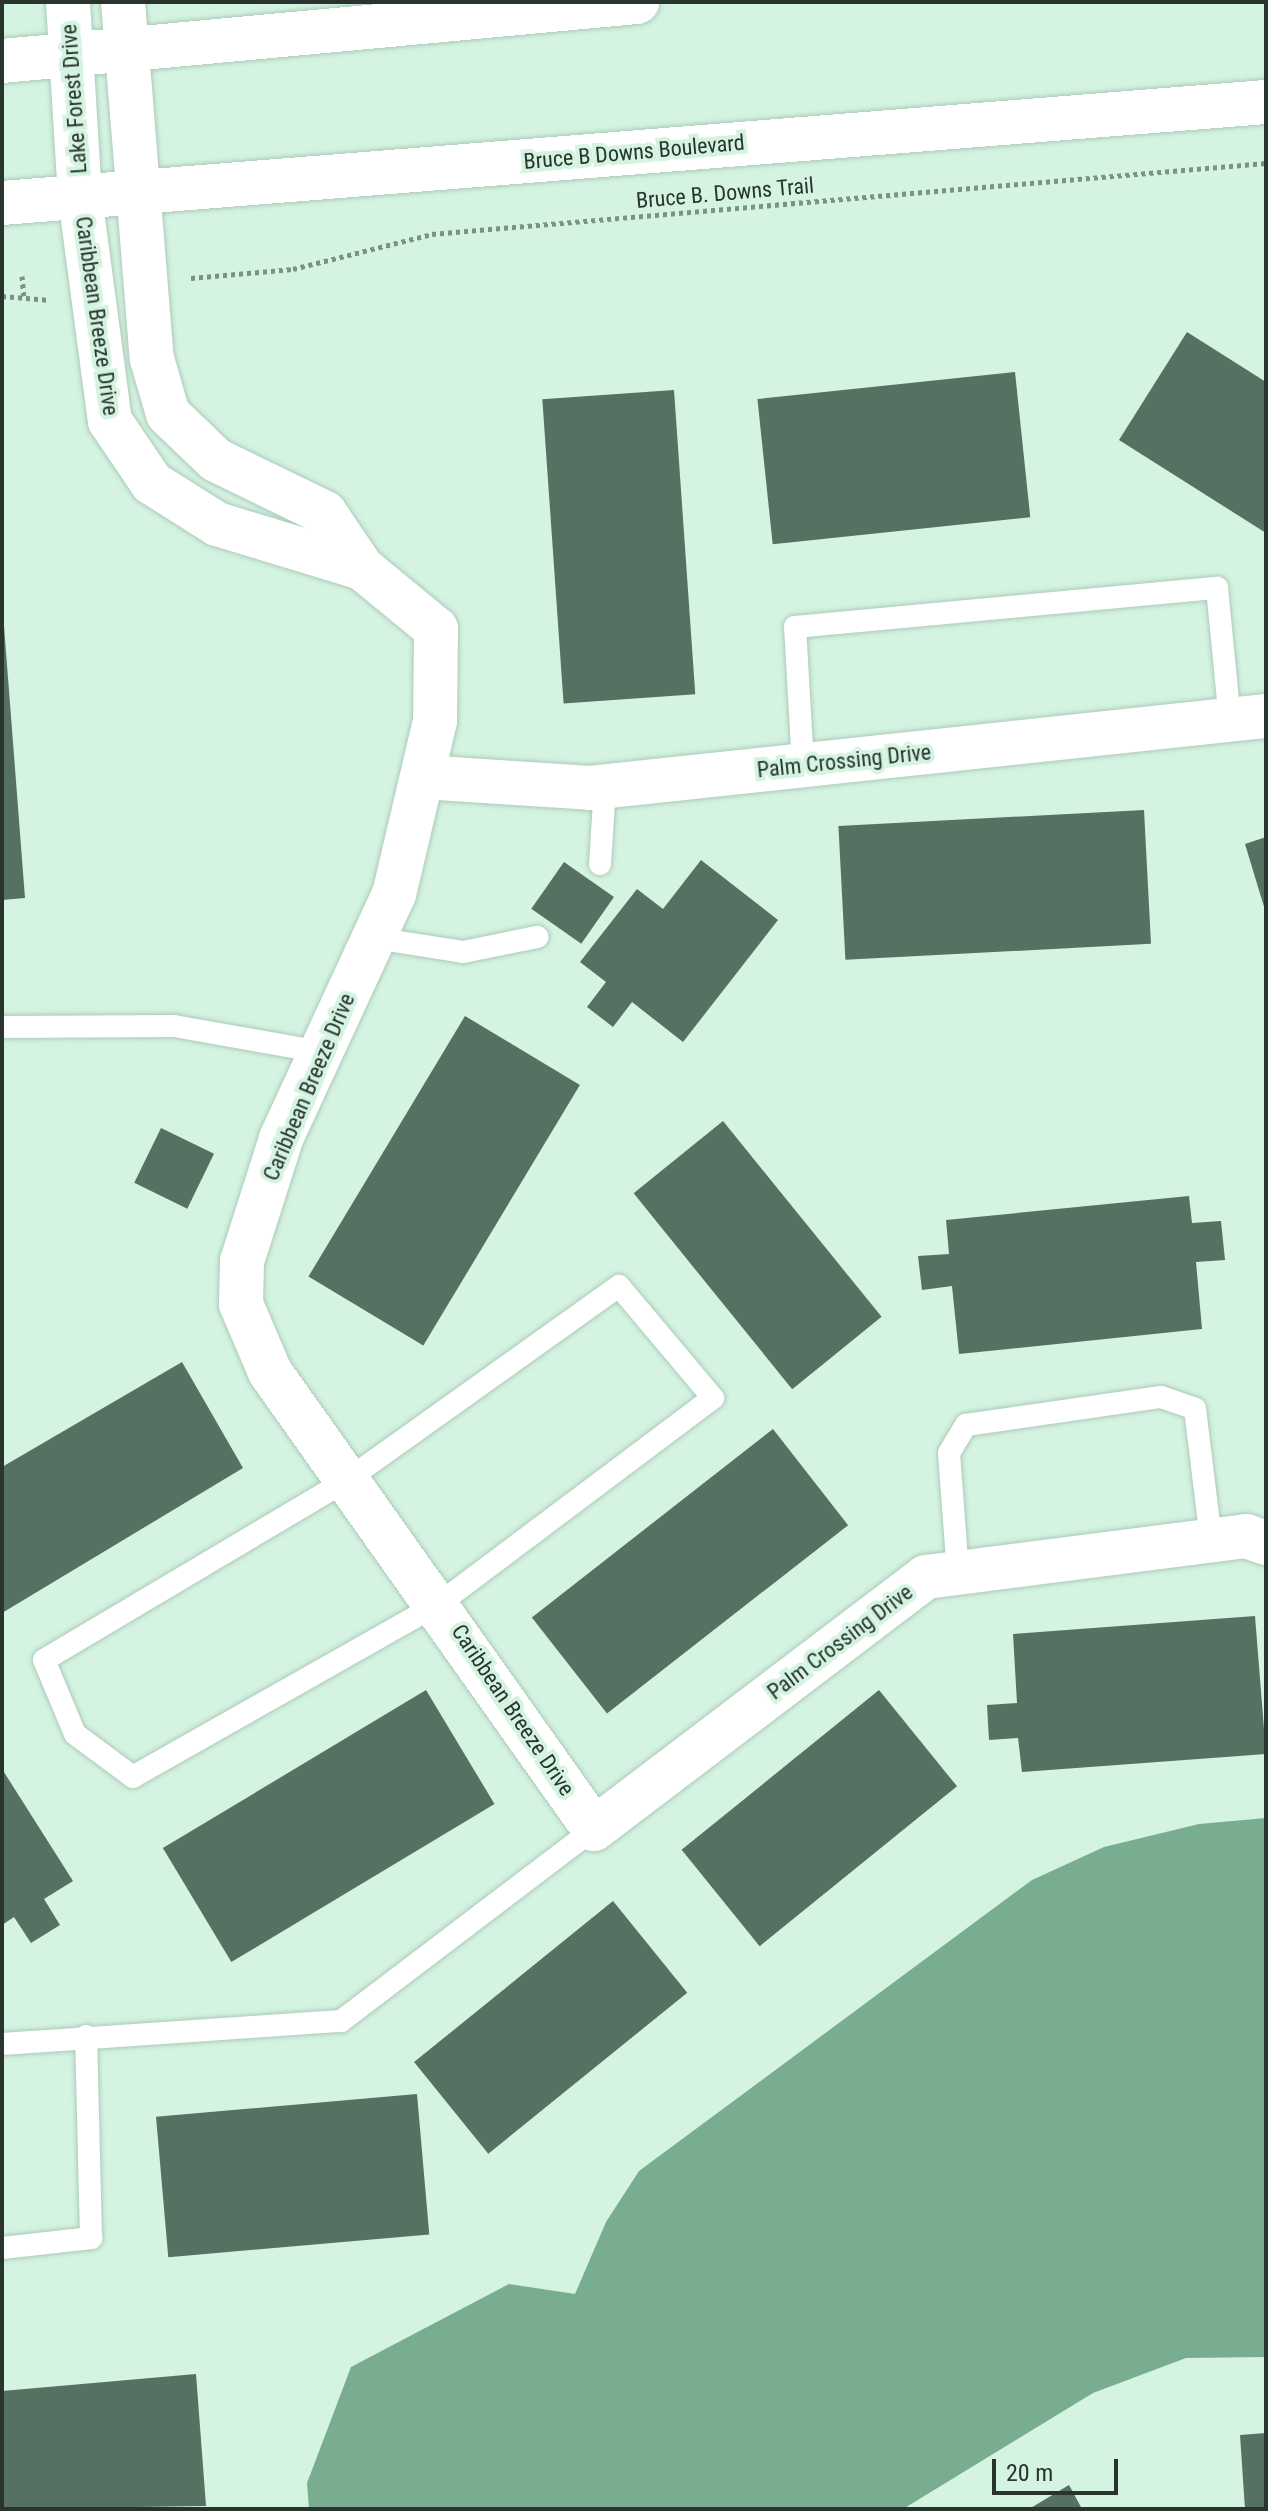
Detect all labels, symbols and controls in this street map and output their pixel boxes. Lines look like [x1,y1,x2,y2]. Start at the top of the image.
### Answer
street label: Lake Forest Drive [56,23,92,175]
street label: Bruce B Downs Boulevard [522,129,746,175]
street label: Bruce B. Downs Trail [635,172,815,214]
street label: Caribbean Breeze Drive [70,215,124,417]
street label: Palm Crossing Drive [756,739,932,783]
street label: Caribbean Breeze Drive [258,989,360,1185]
street label: Palm Crossing Drive [762,1579,918,1705]
street label: Caribbean Breeze Drive [446,1619,580,1801]
scale bar [996,2443,1122,2493]
text: 20 m [1006,2459,1053,2487]

